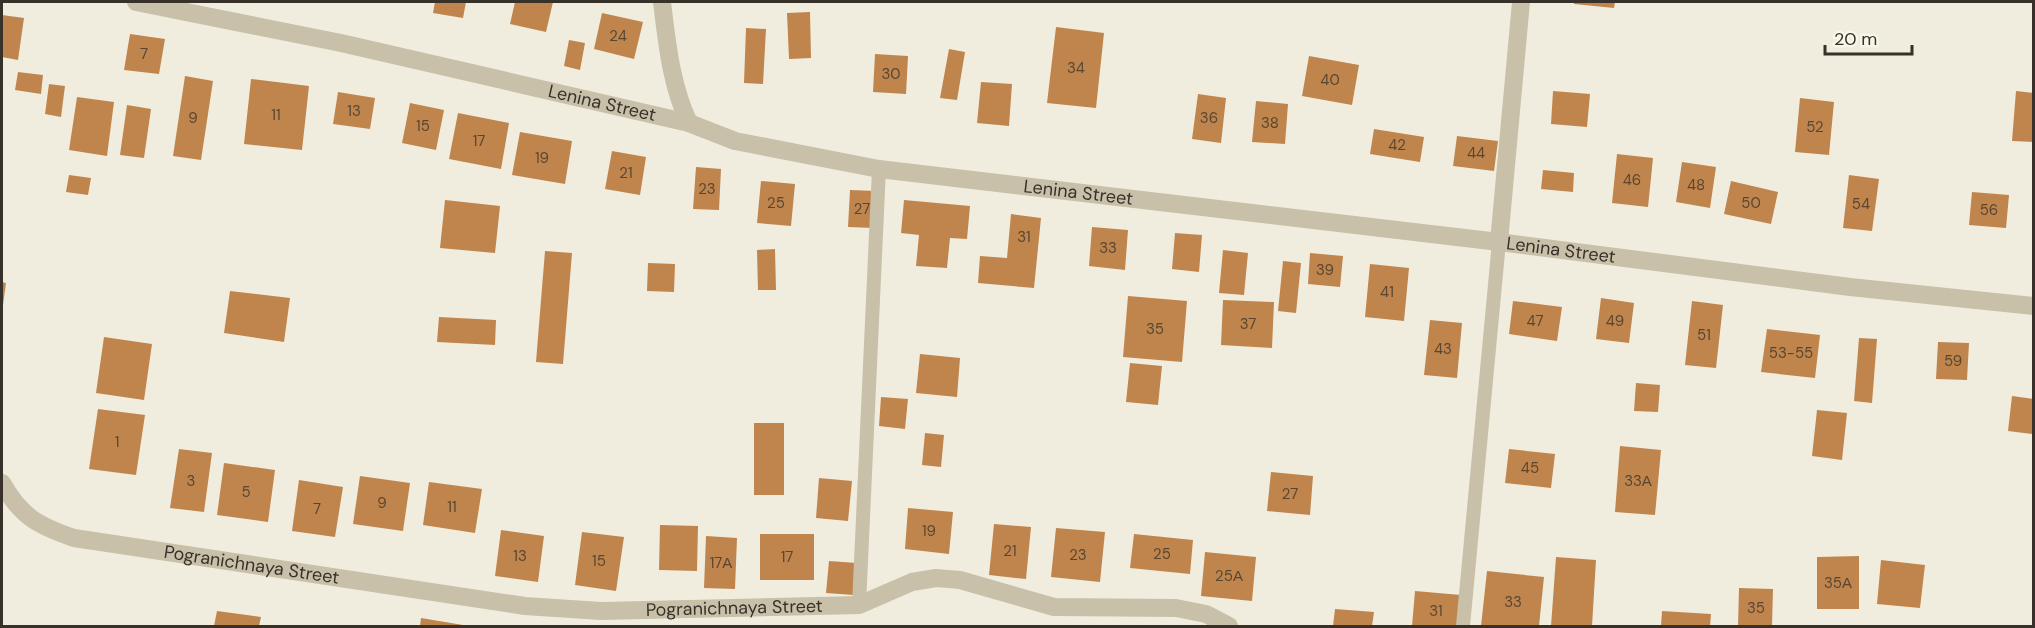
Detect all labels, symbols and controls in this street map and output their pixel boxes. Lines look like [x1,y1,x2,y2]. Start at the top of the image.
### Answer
scale bar [1825,18,1912,56]
house number: 24 [609,26,627,46]
text: 20 m [1834,27,1877,51]
house number: 7 [140,44,148,64]
house number: 34 [1067,58,1085,78]
house number: 30 [881,64,901,84]
house number: 40 [1320,70,1340,90]
street label: Lenina Street [546,79,658,127]
house number: 13 [347,101,361,121]
house number: 11 [271,105,281,125]
house number: 9 [188,108,198,128]
house number: 36 [1200,108,1218,128]
house number: 38 [1261,113,1279,133]
house number: 15 [416,116,430,136]
house number: 52 [1806,117,1824,137]
house number: 17 [473,131,485,151]
house number: 42 [1388,135,1406,155]
house number: 44 [1467,143,1485,163]
house number: 19 [535,148,549,168]
house number: 21 [619,163,633,183]
house number: 46 [1623,170,1641,190]
street label: Lenina Street [1022,174,1134,211]
house number: 48 [1687,175,1705,195]
house number: 23 [698,179,716,199]
house number: 25 [767,193,785,213]
house number: 50 [1741,193,1761,213]
house number: 54 [1852,194,1870,214]
house number: 27 [854,199,870,219]
house number: 56 [1980,200,1998,220]
house number: 31 [1017,227,1031,247]
street label: Lenina Street [1505,231,1617,269]
house number: 33 [1099,238,1117,258]
house number: 39 [1316,260,1334,280]
house number: 41 [1380,282,1394,302]
house number: 47 [1526,311,1544,331]
house number: 49 [1606,311,1624,331]
house number: 37 [1240,314,1256,334]
house number: 35 [1146,319,1164,339]
house number: 51 [1697,325,1711,345]
house number: 43 [1434,339,1452,359]
house number: 53-55 [1769,343,1813,363]
house number: 59 [1944,351,1962,371]
house number: 1 [115,432,119,452]
house number: 45 [1521,458,1539,478]
house number: 3 [187,471,195,491]
house number: 33А [1624,471,1652,491]
house number: 5 [241,482,251,502]
house number: 27 [1282,484,1298,504]
house number: 9 [377,493,387,513]
house number: 11 [447,497,457,517]
house number: 7 [313,499,321,519]
house number: 19 [922,521,936,541]
street label: Pogranichnaya Street [162,540,341,590]
house number: 21 [1003,541,1017,561]
house number: 25 [1153,544,1171,564]
house number: 23 [1069,545,1087,565]
house number: 13 [513,546,527,566]
house number: 17 [781,547,793,567]
house number: 15 [592,551,606,571]
house number: 17А [710,553,732,573]
house number: 25А [1215,566,1243,586]
house number: 35А [1824,573,1852,593]
house number: 33 [1504,592,1522,612]
street label: Pogranichnaya Street [646,594,823,622]
house number: 35 [1747,598,1765,618]
house number: 31 [1429,601,1443,621]

